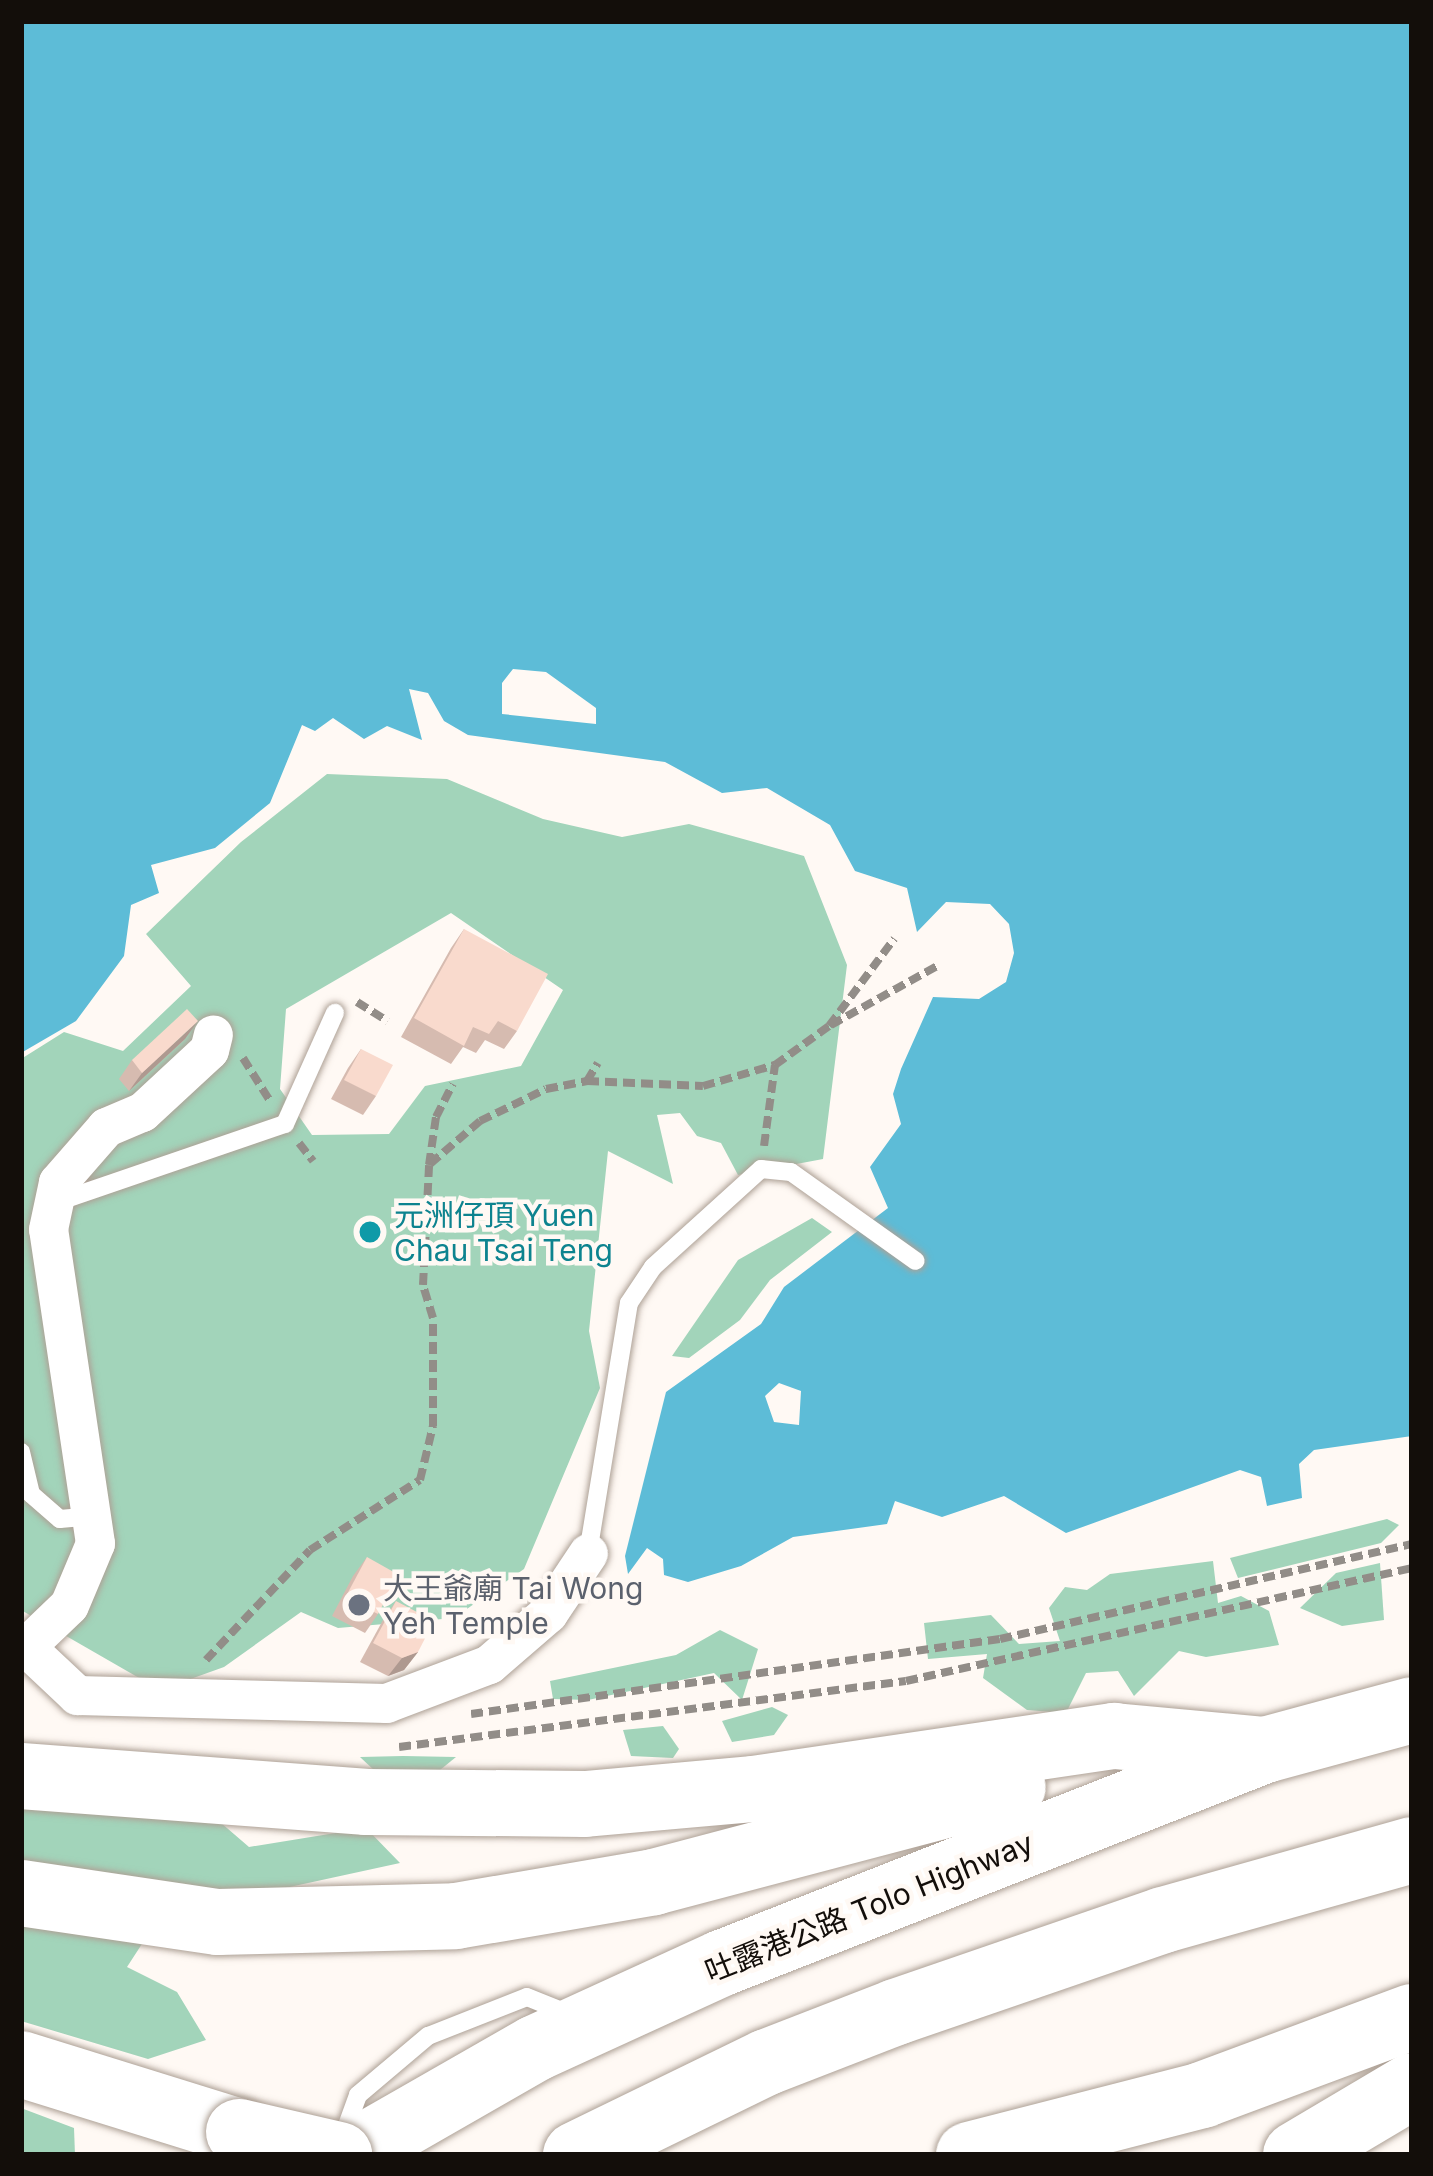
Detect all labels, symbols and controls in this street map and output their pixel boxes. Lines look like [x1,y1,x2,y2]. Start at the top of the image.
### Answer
place label: 元洲仔頂 Yuen Chau Tsai Teng [394,1197,613,1268]
marker: 元洲仔頂 Yuen Chau Tsai Teng [357,1219,383,1245]
place label: 大王爺廟 Tai Wong Yeh Temple [383,1570,643,1640]
marker: 大王爺廟 Tai Wong Yeh Temple [346,1592,372,1618]
street label: 吐露港公路 Tolo Highway [700,1825,1038,1989]

